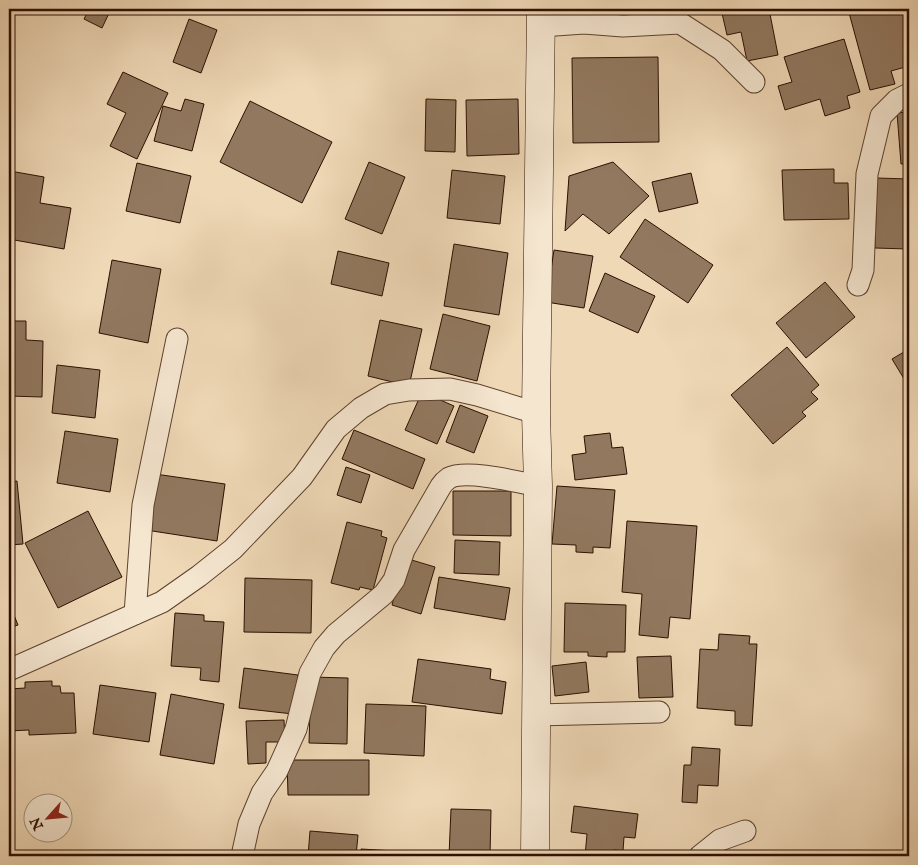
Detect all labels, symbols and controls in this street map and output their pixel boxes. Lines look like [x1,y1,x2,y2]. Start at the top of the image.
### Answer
north arrow [22,792,72,842]
text: N [27,814,49,834]

